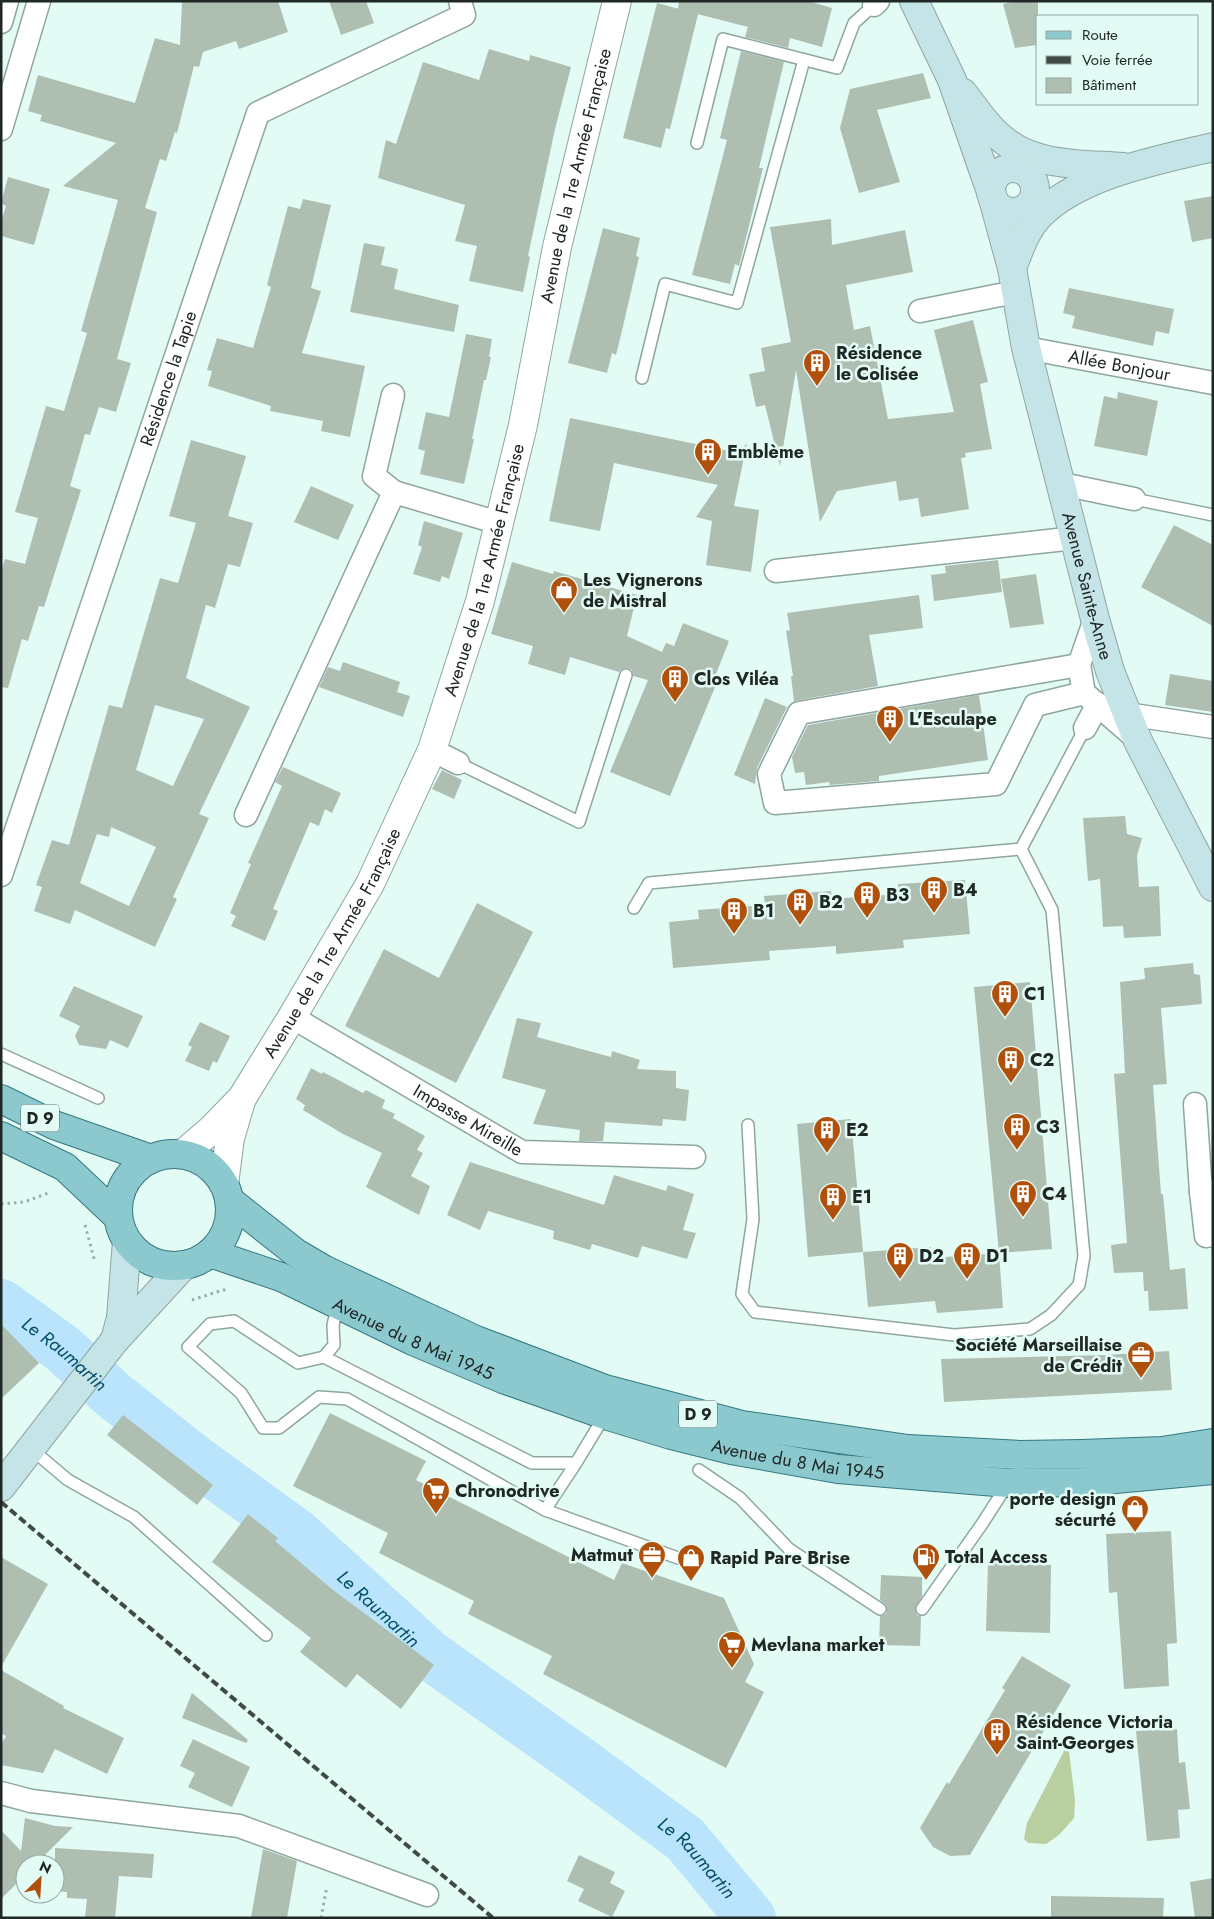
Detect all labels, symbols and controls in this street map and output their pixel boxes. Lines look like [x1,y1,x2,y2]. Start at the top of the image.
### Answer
legend [1036,15,1199,105]
text: Route [1082,24,1118,46]
street label: Avenue de la 1re Armée Française [534,46,618,305]
text: Voie ferrée [1082,49,1153,71]
text: Bâtiment [1082,74,1136,96]
street label: Résidence la Tapie [134,307,203,450]
place label: Résidence le Colisée [836,340,922,387]
street label: Allée Bonjour [1066,343,1173,388]
building icon: Résidence le Colisée [802,348,832,387]
building icon: Emblème [693,437,723,476]
place label: Emblème [727,439,804,465]
street label: Avenue de la 1re Armée Française [437,441,531,700]
street label: Avenue Sainte-Anne [1055,509,1119,663]
place label: Les Vignerons de Mistral [583,567,703,614]
shop icon: Les Vignerons de Mistral [549,575,579,614]
building icon: Clos Viléa [660,664,690,703]
place label: Clos Viléa [694,666,779,692]
building icon: L'Esculape [875,704,905,743]
place label: L'Esculape [909,706,997,732]
street label: Avenue de la 1re Armée Française [257,823,407,1063]
building icon: B4 [919,875,949,914]
place label: B4 [953,877,978,903]
building icon: B3 [852,880,882,919]
place label: B3 [886,882,909,908]
building icon: B2 [785,887,815,926]
place label: B2 [819,889,843,915]
building icon: B1 [719,896,749,935]
place label: B1 [753,898,774,924]
building icon: C1 [990,979,1020,1018]
place label: C1 [1024,981,1046,1007]
building icon: C2 [996,1045,1026,1084]
place label: C2 [1030,1047,1055,1073]
street label: Impasse Mireille [408,1078,528,1163]
road number: D 9 [21,1104,59,1132]
building icon: C3 [1002,1112,1032,1151]
place label: C3 [1036,1114,1060,1140]
building icon: E2 [812,1115,842,1154]
place label: E2 [846,1117,869,1143]
building icon: C4 [1008,1179,1038,1218]
place label: C4 [1042,1181,1067,1207]
building icon: E1 [818,1182,848,1221]
place label: E1 [852,1184,872,1210]
building icon: D2 [885,1241,915,1280]
building icon: D1 [952,1241,982,1280]
place label: D2 [919,1243,944,1269]
place label: D1 [986,1243,1008,1269]
street label: Avenue du 8 Mai 1945 [328,1291,498,1387]
water label: Le Raumartin [16,1310,113,1398]
place label: Société Marseillaise de Crédit [955,1332,1122,1379]
office icon: Société Marseillaise de Crédit [1126,1340,1156,1379]
road number: D 9 [679,1400,717,1428]
street label: Avenue du 8 Mai 1945 [709,1433,885,1486]
supermarket icon: Chronodrive [421,1476,451,1515]
place label: Chronodrive [455,1478,560,1504]
place label: porte design sécurté [1010,1486,1116,1533]
shop icon: porte design sécurté [1120,1494,1150,1533]
office icon: Matmut [637,1540,667,1579]
place label: Matmut [571,1542,633,1568]
fuel station icon: Total Access [911,1542,941,1581]
shop icon: Rapid Pare Brise [676,1543,706,1582]
place label: Total Access [945,1544,1047,1570]
place label: Rapid Pare Brise [710,1545,850,1571]
water label: Le Raumartin [331,1564,426,1654]
supermarket icon: Mevlana market [717,1630,747,1669]
place label: Mevlana market [751,1632,885,1658]
place label: Résidence Victoria Saint-Georges [1016,1709,1173,1756]
building icon: Résidence Victoria Saint-Georges [982,1717,1012,1756]
water label: Le Raumartin [652,1810,742,1904]
north arrow [15,1854,65,1904]
text: N [36,1856,55,1879]

